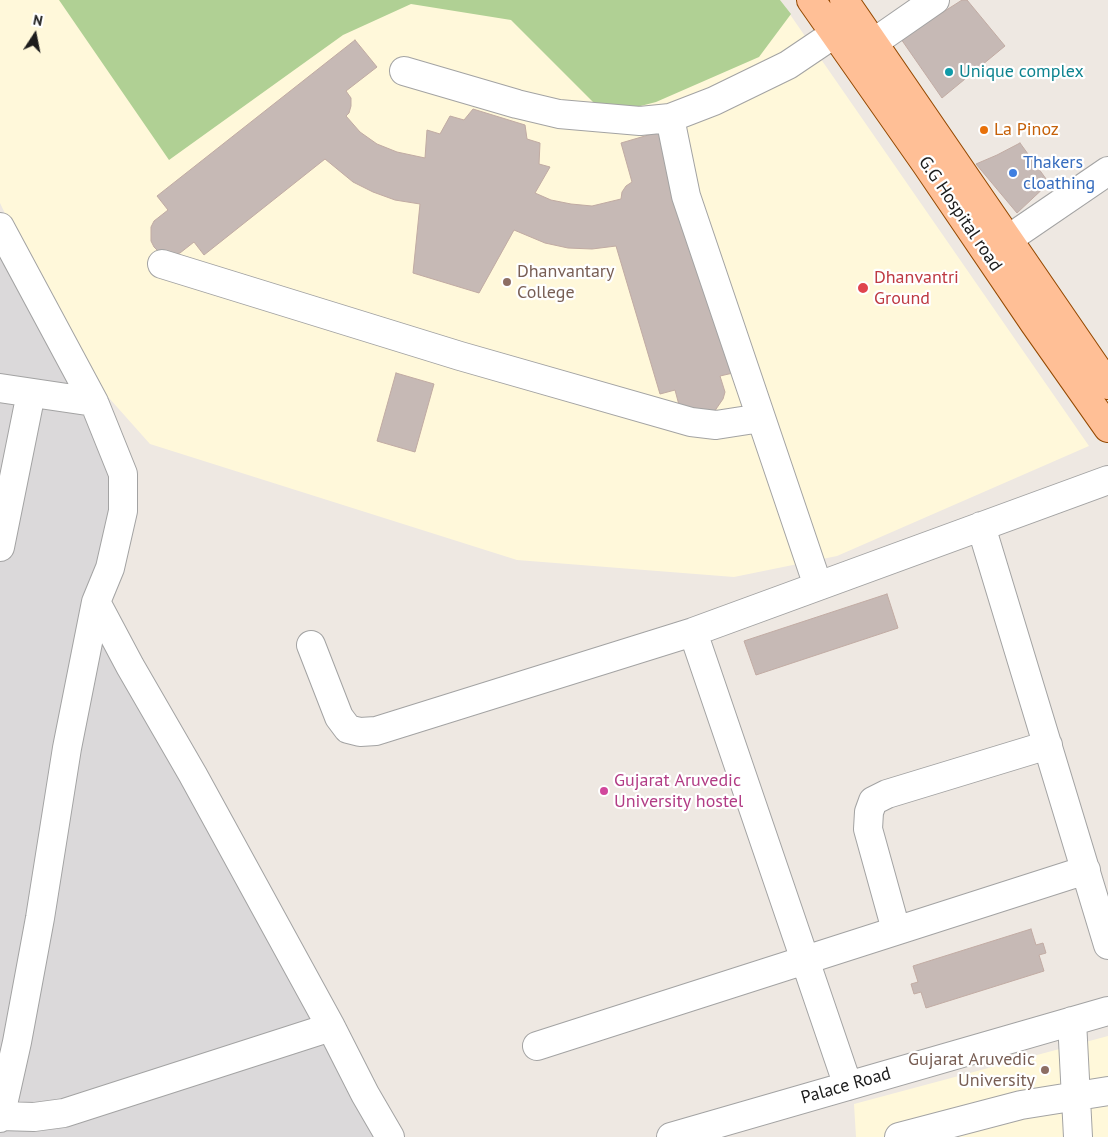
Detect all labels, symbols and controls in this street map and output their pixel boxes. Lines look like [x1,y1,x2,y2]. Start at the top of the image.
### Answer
north arrow [10,10,60,60]
text: N [32,11,44,30]
place label: Unique complex [959,61,1084,83]
marker: Unique complex [943,66,955,78]
place label: La Pinoz [994,119,1059,141]
marker: La Pinoz [978,124,990,136]
street label: G.G Hospital road [914,152,1006,276]
place label: Thakers cloathing [1023,152,1095,194]
marker: Thakers cloathing [1007,167,1019,179]
place label: Dhanvantary College [517,261,614,304]
place label: Dhanvantri Ground [874,267,959,310]
marker: Dhanvantary College [501,276,513,288]
marker: Dhanvantri Ground [856,281,870,295]
place label: Gujarat Aruvedic University hostel [614,770,743,812]
marker: Gujarat Aruvedic University hostel [598,785,610,797]
place label: Gujarat Aruvedic University [908,1049,1035,1092]
street label: Palace Road [799,1063,893,1109]
marker: Gujarat Aruvedic University [1039,1064,1051,1076]

